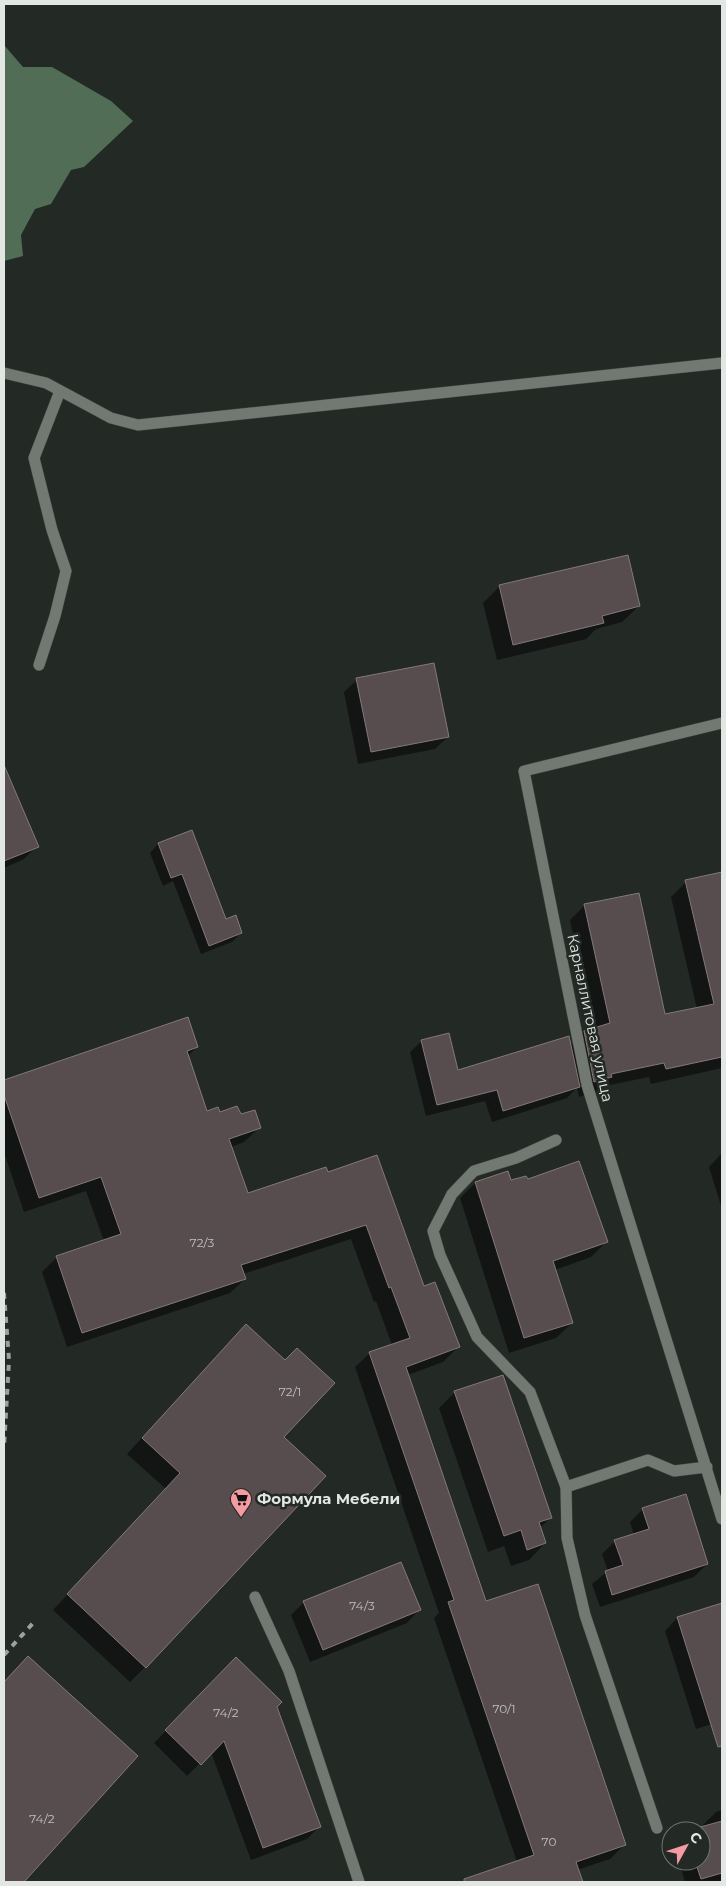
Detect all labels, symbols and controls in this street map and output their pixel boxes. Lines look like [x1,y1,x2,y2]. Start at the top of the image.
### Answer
street label: Карналлитовая улица [563,932,618,1104]
house number: 72/3 [190,1235,215,1250]
house number: 72/1 [279,1384,301,1399]
supermarket icon: Формула Мебели [229,1487,253,1518]
place label: Формула Мебели [257,1489,400,1508]
house number: 74/3 [349,1598,375,1613]
house number: 70/1 [492,1701,516,1716]
house number: 74/2 [213,1705,239,1720]
house number: 74/2 [29,1811,55,1826]
north arrow [661,1821,711,1871]
text: С [686,1828,706,1847]
house number: 70 [542,1834,556,1849]

